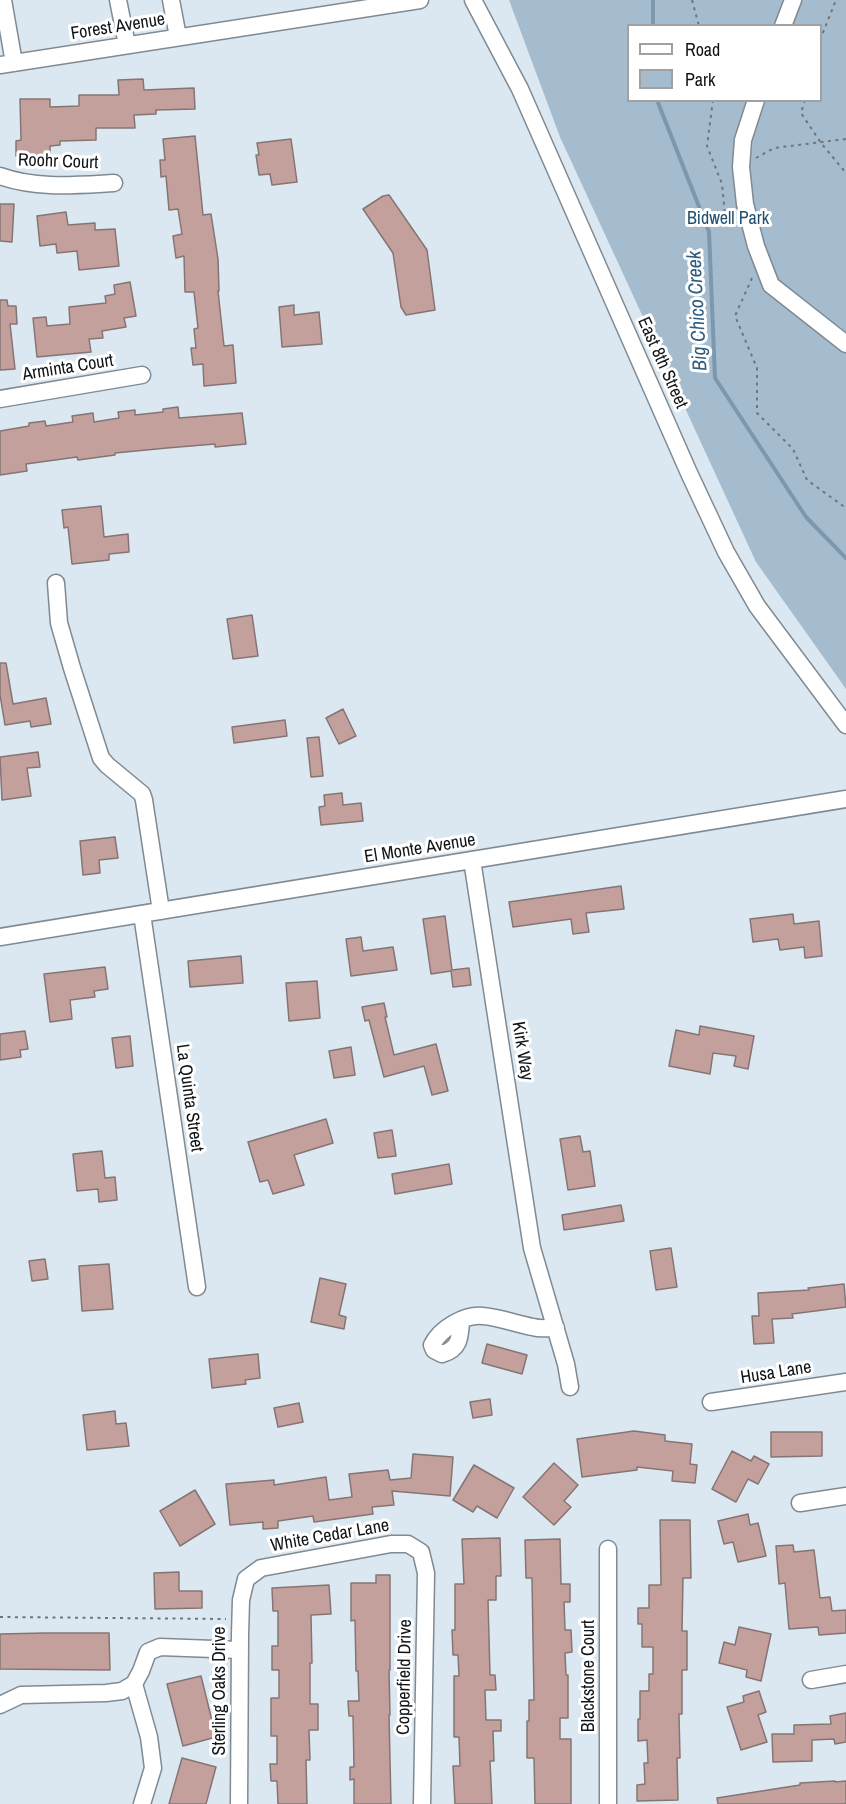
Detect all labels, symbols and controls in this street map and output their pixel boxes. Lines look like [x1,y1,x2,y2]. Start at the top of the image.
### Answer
street label: Forest Avenue [69,9,167,45]
legend [627,24,822,102]
text: Road [685,37,720,62]
text: Park [685,67,715,92]
street label: Roohr Court [17,150,99,174]
park label: Bidwell Park [687,208,769,230]
water label: Big Chico Creek [683,250,713,372]
street label: East 8th Street [632,314,692,412]
street label: Arminta Court [21,350,115,386]
street label: El Monte Avenue [363,830,477,868]
street label: Kirk Way [507,1020,537,1082]
street label: La Quinta Street [171,1043,207,1153]
street label: Husa Lane [739,1357,813,1389]
street label: White Cedar Lane [269,1515,391,1557]
street label: Copperfield Drive [393,1619,417,1735]
street label: Blackstone Court [578,1620,600,1732]
street label: Sterling Oaks Drive [209,1627,231,1755]

